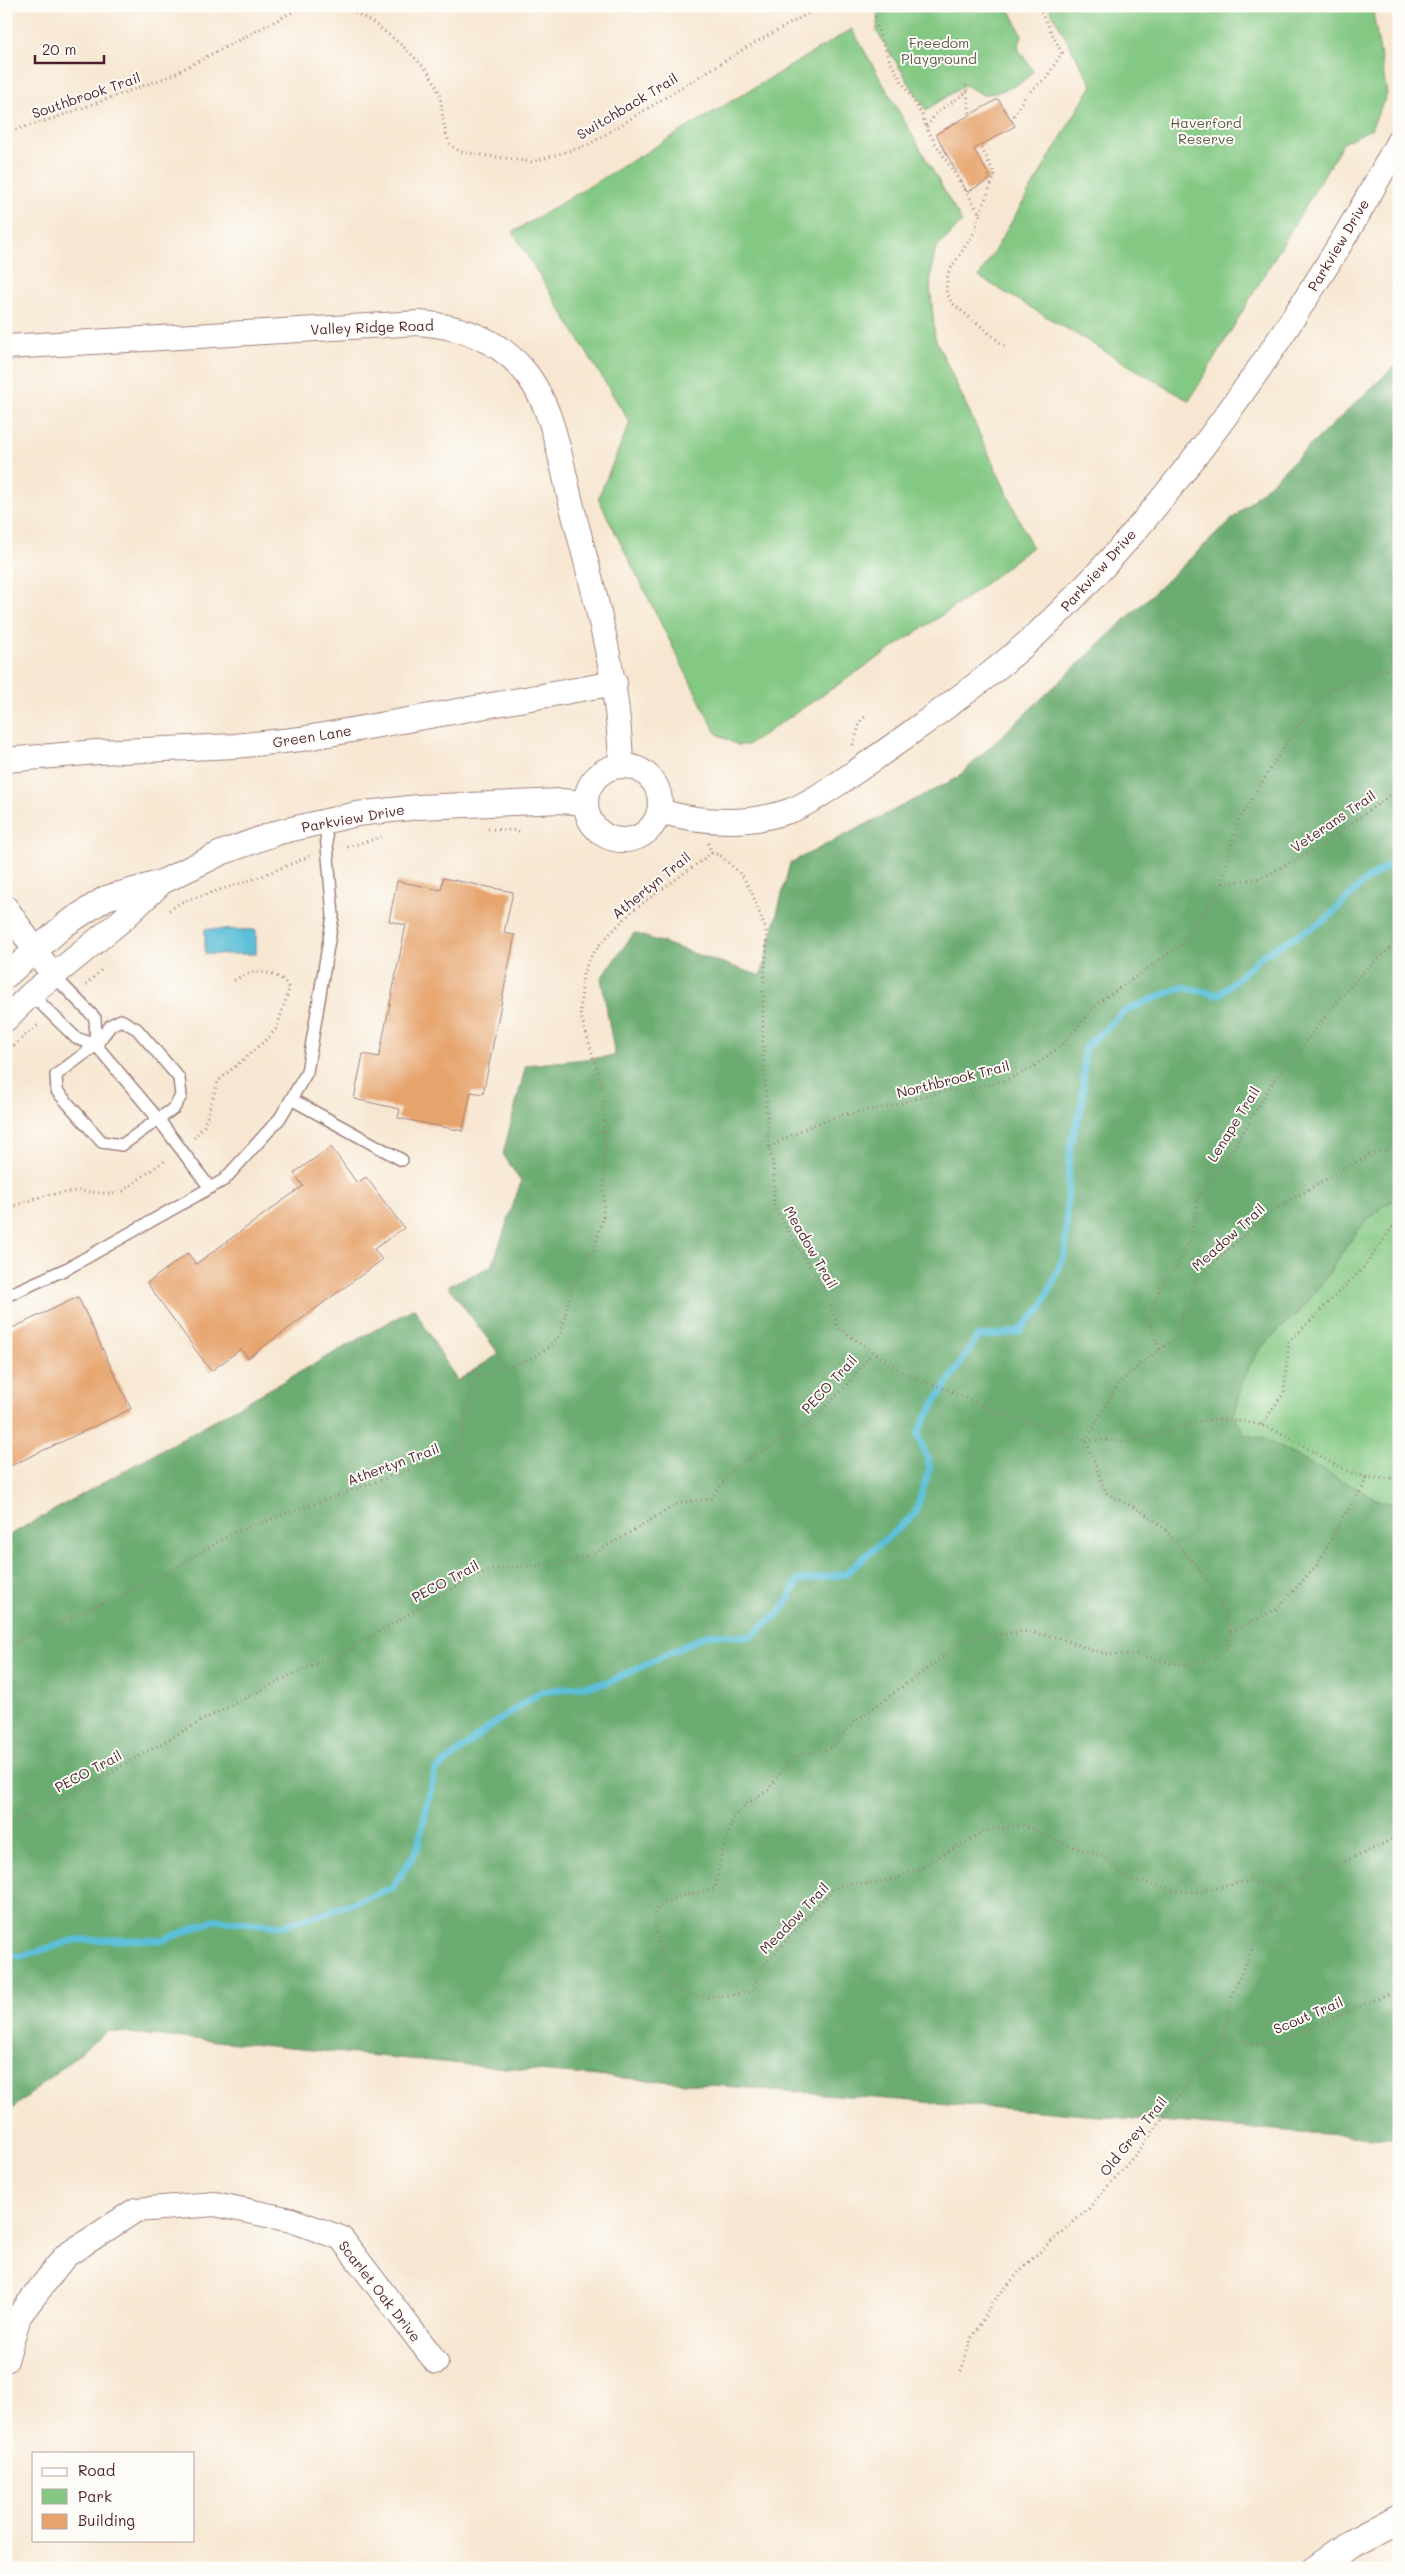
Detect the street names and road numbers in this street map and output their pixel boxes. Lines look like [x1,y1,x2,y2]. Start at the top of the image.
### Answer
street label: Southbrook Trail [29,68,143,122]
street label: Switchback Trail [573,68,681,144]
street label: Parkview Drive [1303,195,1373,295]
street label: Valley Ridge Road [310,315,434,339]
street label: Parkview Drive [1056,525,1140,615]
street label: Green Lane [271,720,353,752]
street label: Veterans Trail [1287,786,1379,856]
street label: Parkview Drive [300,800,406,836]
street label: Athertyn Trail [608,847,694,923]
street label: Northbrook Trail [895,1056,1011,1102]
street label: Lenape Trail [1202,1083,1264,1165]
street label: Meadow Trail [1187,1199,1269,1275]
street label: Meadow Trail [780,1202,842,1292]
street label: PECO Trail [797,1351,861,1417]
street label: Athertyn Trail [344,1439,442,1489]
street label: PECO Trail [408,1555,482,1607]
street label: PECO Trail [51,1745,125,1797]
street label: Meadow Trail [755,1878,833,1958]
street label: Scout Trail [1270,1992,1346,2038]
street label: Old Grey Trail [1095,2092,1171,2180]
street label: Scarlet Oak Drive [335,2237,425,2345]

